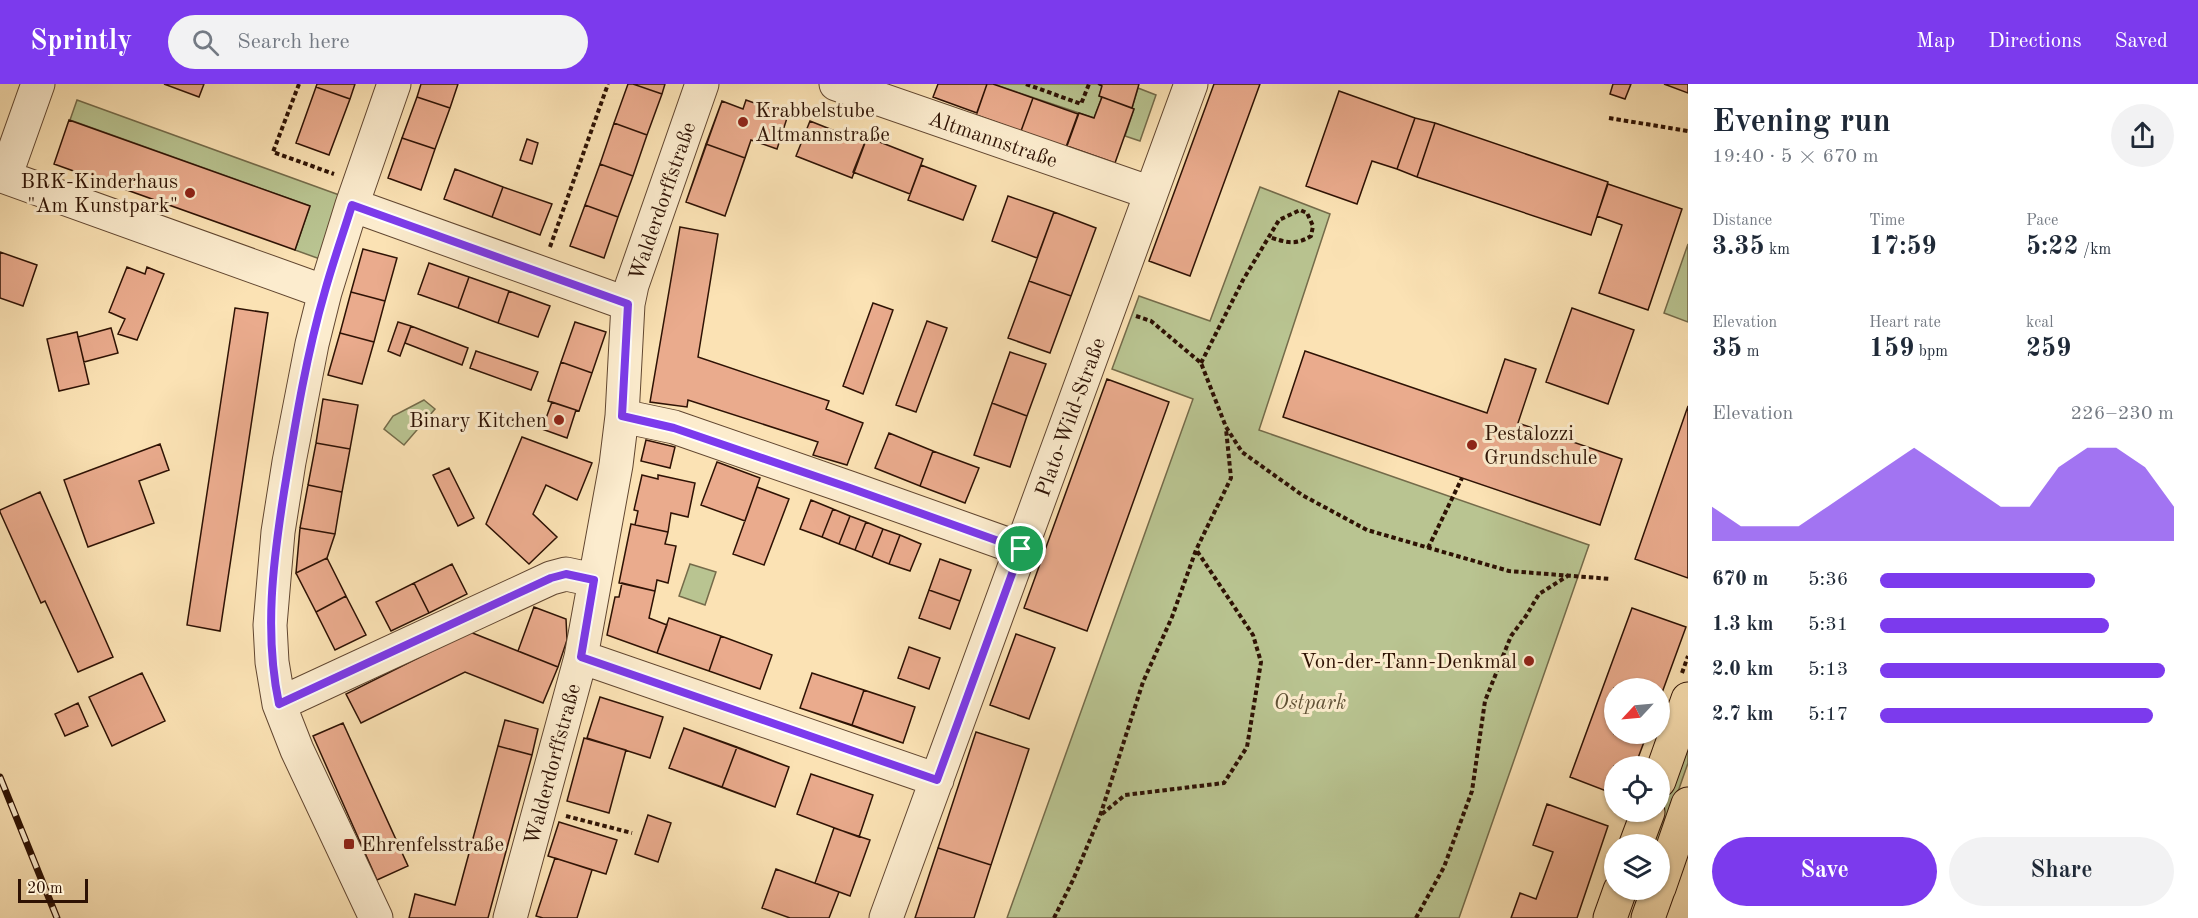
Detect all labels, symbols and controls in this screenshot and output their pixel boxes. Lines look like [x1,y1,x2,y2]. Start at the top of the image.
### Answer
search box [168,15,588,69]
icon: search [189,26,222,59]
text: Sprintly [30,28,132,56]
text: Search here [237,31,350,53]
text: Map [1916,31,1955,52]
text: Directions [1988,31,2082,52]
text: Saved [2115,31,2168,52]
place label: Krabbelstube Altmannstraße [755,101,890,146]
button: share [2111,104,2174,167]
text: Evening run [1712,106,1891,139]
street label: Altmannstraße [925,109,1060,172]
marker: Krabbelstube Altmannstraße [736,115,750,129]
street label: Walderdorffstraße [626,120,700,283]
text: 19:40 · 5 × 670 m [1712,147,1879,167]
place label: BRK-Kinderhaus "Am Kunstpark" [21,172,178,217]
marker: BRK-Kinderhaus "Am Kunstpark" [183,186,197,200]
text: Distance [1712,213,1772,229]
text: Time [1869,213,1905,229]
text: Pace [2026,213,2058,229]
text: 3.35 [1712,234,1765,260]
text: 17:59 [1869,234,1937,260]
text: 5:22 [2026,234,2079,260]
text: km [1765,242,1790,258]
text: /km [2079,242,2111,258]
text: Elevation [1712,315,1777,331]
text: Heart rate [1869,315,1941,331]
text: kcal [2026,315,2054,331]
street label: Plato-Wild-Straße [1033,335,1110,500]
text: 35 [1712,336,1742,362]
text: 159 [1869,336,1914,362]
text: 259 [2026,336,2071,362]
text: m [1742,344,1759,360]
text: bpm [1914,344,1948,360]
text: Elevation [1712,404,1793,424]
text: 226–230 m [2071,404,2174,424]
place label: Binary Kitchen [409,411,547,432]
marker: Binary Kitchen [552,413,566,427]
place label: Pestalozzi Grundschule [1484,424,1597,469]
marker: Pestalozzi Grundschule [1465,438,1479,452]
pin [995,523,1046,574]
icon: arrive [1004,532,1037,565]
text: 670 m [1712,570,1768,590]
text: 5:36 [1808,570,1848,590]
text: 1.3 km [1712,615,1774,635]
text: 5:31 [1808,615,1848,635]
place label: Von-der-Tann-Denkmal [1301,652,1517,673]
marker: Von-der-Tann-Denkmal [1522,654,1536,668]
text: 2.0 km [1712,660,1774,680]
text: 5:13 [1808,660,1848,680]
north arrow [1604,678,1670,744]
map controls [1604,678,1670,900]
street label: Walderdorffstraße [522,681,585,847]
park label: Ostpark [1274,693,1346,714]
text: 2.7 km [1712,705,1774,725]
text: 5:17 [1808,705,1848,725]
button: locate [1604,756,1670,822]
button: layers [1604,834,1670,900]
place label: Ehrenfelsstraße [361,835,504,856]
marker: Ehrenfelsstraße [342,837,356,851]
button: Save [1712,837,1937,906]
button: Share [1949,837,2174,906]
scale bar [18,876,88,904]
text: 20 m [27,881,63,897]

